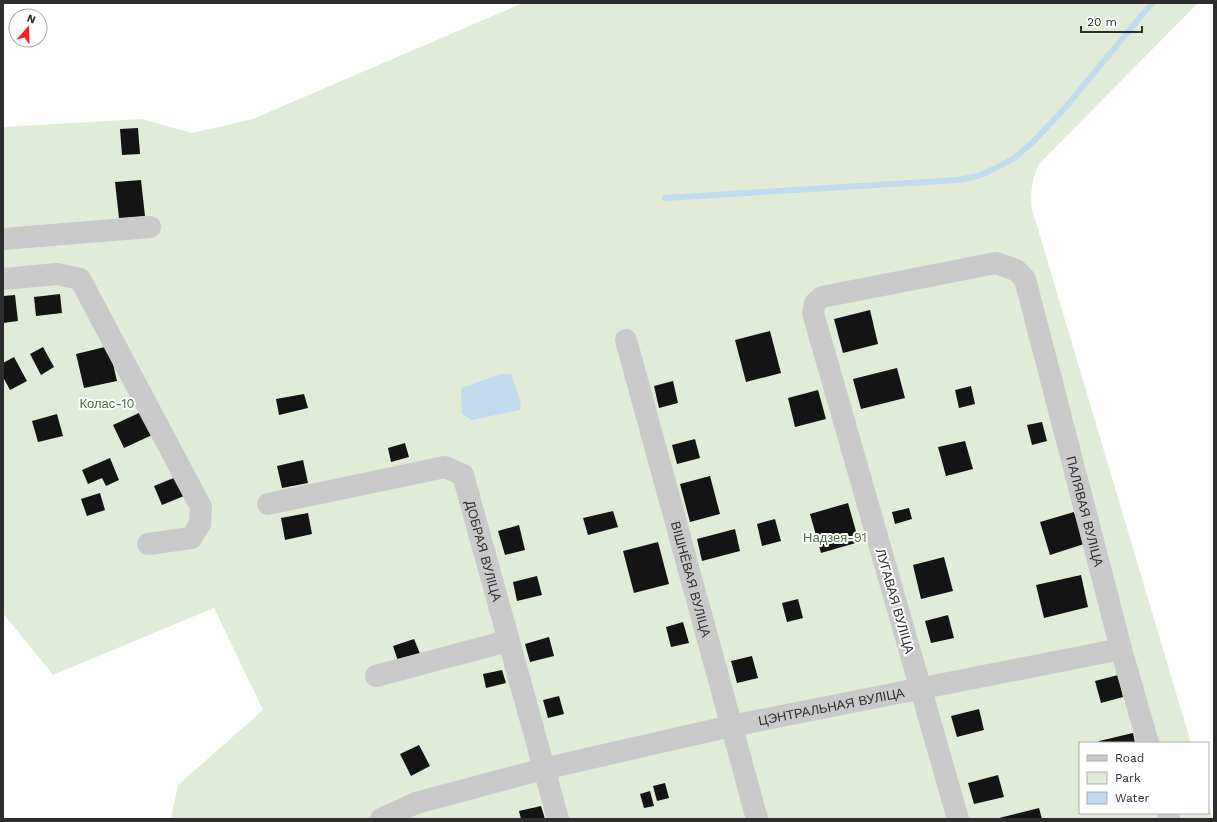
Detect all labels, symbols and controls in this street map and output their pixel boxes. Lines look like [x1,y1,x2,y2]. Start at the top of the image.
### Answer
north arrow [8,8,48,48]
scale bar [1081,8,1142,34]
text: N [25,12,37,27]
text: 20 m [1087,15,1117,29]
park label: Колас-10 [79,396,135,411]
street label: ПАЛЯВАЯ ВУЛІЦА [1064,454,1107,568]
street label: ДОБРАЯ ВУЛІЦА [463,498,505,603]
street label: ВІШНЁВАЯ ВУЛІЦА [668,520,715,639]
park label: Надзея-91 [803,530,867,545]
street label: ЛУГАВАЯ ВУЛІЦА [873,547,917,656]
street label: ЦЭНТРАЛЬНАЯ ВУЛІЦА [757,684,906,728]
legend [1079,742,1209,814]
text: Road [1115,751,1144,765]
text: Park [1115,771,1141,785]
text: Water [1115,791,1150,805]

